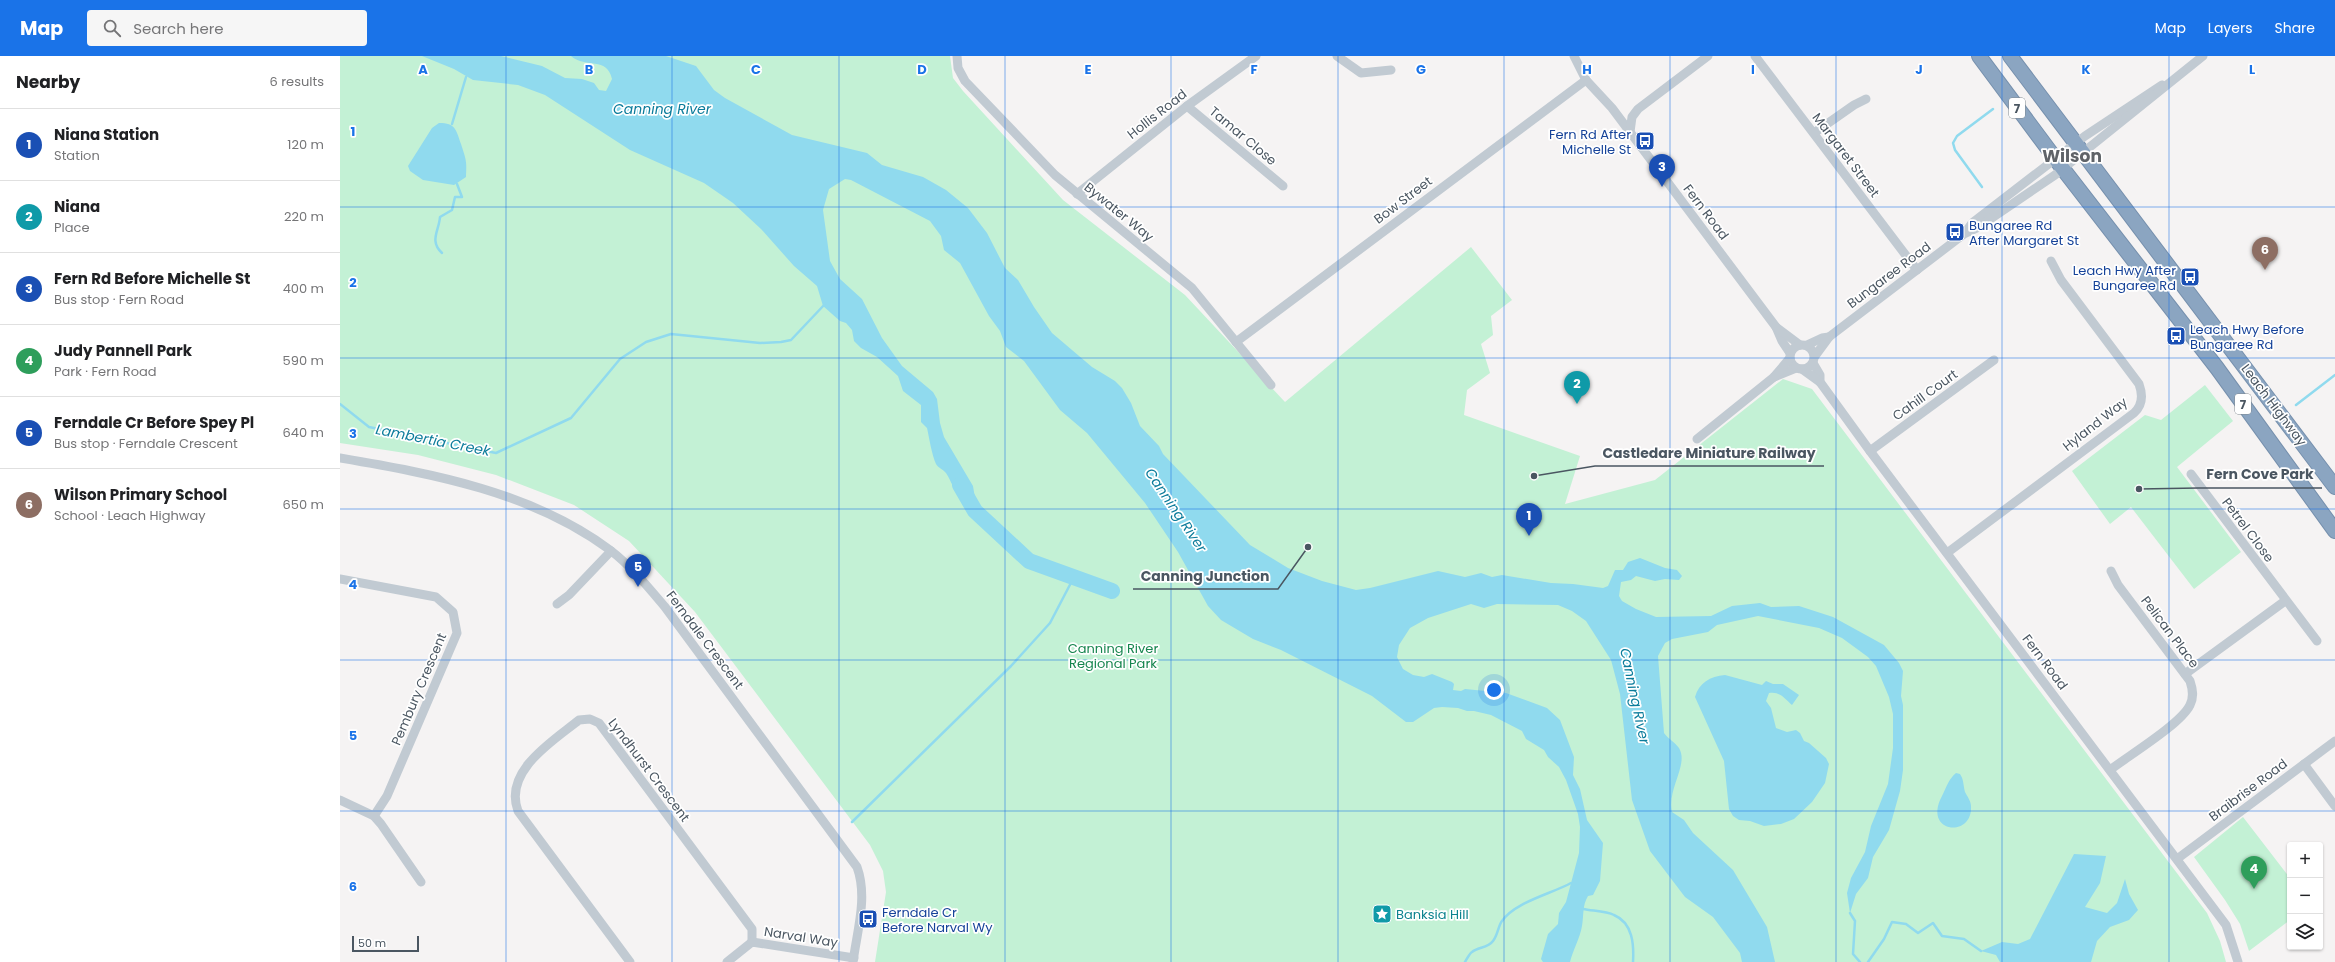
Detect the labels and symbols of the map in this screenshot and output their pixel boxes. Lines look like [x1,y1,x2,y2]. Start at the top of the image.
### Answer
text: A [418,60,428,79]
text: B [585,60,594,79]
text: C [751,60,761,79]
text: D [917,60,927,79]
text: E [1084,60,1092,79]
text: F [1250,60,1258,79]
text: G [1416,60,1426,79]
text: H [1582,60,1592,79]
text: I [1751,60,1755,79]
text: J [1915,60,1923,79]
text: K [2081,60,2091,79]
text: L [2249,60,2255,79]
street label: Hollis Road [1123,85,1191,143]
road number: 7 [2009,98,2025,118]
water label: Canning River [613,99,712,119]
street label: Tamar Close [1205,102,1281,170]
street label: Margaret Street [1808,109,1884,201]
text: 1 [351,122,355,141]
place label: Fern Rd After Michelle St [1549,125,1631,159]
bus stop icon: Fern Rd After Michelle St [1634,130,1656,152]
district label: Wilson [2042,144,2102,168]
pin: 3 [1649,154,1675,187]
street label: Bow Street [1370,172,1436,228]
street label: Bywater Way [1080,178,1158,246]
street label: Fern Road [1679,180,1733,244]
place label: Bungaree Rd After Margaret St [1969,216,2079,250]
bus stop icon: Bungaree Rd After Margaret St [1944,221,1966,243]
street label: Bungaree Road [1843,237,1935,313]
pin: 6 [2252,237,2278,270]
place label: Leach Hwy After Bungaree Rd [2073,261,2176,295]
bus stop icon: Leach Hwy After Bungaree Rd [2179,266,2201,288]
text: 2 [349,273,357,292]
place label: Leach Hwy Before Bungaree Rd [2190,320,2304,354]
bus stop icon: Leach Hwy Before Bungaree Rd [2165,325,2187,347]
street label: Leach Highway [2237,360,2312,450]
street label: Cahill Court [1888,365,1962,425]
pin: 2 [1564,371,1590,404]
street label: Hyland Way [2059,392,2132,455]
road number: 7 [2235,394,2251,414]
water label: Lambertia Creek [374,419,493,461]
text: 3 [349,424,357,443]
callout: Castledare Miniature Railway [1595,440,1824,466]
text: Castledare Miniature Railway [1602,443,1816,463]
callout: Fern Cove Park [2198,462,2322,488]
water label: Canning River [1140,464,1212,557]
text: Fern Cove Park [2206,464,2314,484]
street label: Petrel Close [2217,494,2279,566]
pin: 1 [1516,503,1542,536]
pin: 5 [625,554,651,587]
callout: Canning Junction [1133,563,1278,589]
text: Canning Junction [1141,566,1269,586]
text: 4 [349,575,358,594]
street label: Ferndale Crescent [662,587,748,693]
street label: Pelican Place [2137,592,2203,672]
street label: Pembury Crescent [387,630,451,748]
street label: Fern Road [2018,630,2072,694]
park label: Canning River Regional Park [1068,639,1158,673]
water label: Canning River [1615,646,1655,747]
your location [1484,680,1504,700]
street label: Lyndhurst Crescent [604,714,694,826]
text: 5 [349,726,357,745]
street label: Braibrise Road [2205,754,2291,826]
pin: 4 [2241,856,2267,889]
text: 6 [349,877,357,896]
place label: Ferndale Cr Before Narval Wy [882,903,993,937]
place icon: Banksia Hill [1371,903,1393,925]
place label: Banksia Hill [1396,905,1469,924]
bus stop icon: Ferndale Cr Before Narval Wy [857,908,879,930]
street label: Narval Way [763,922,840,952]
scale bar [352,934,419,953]

